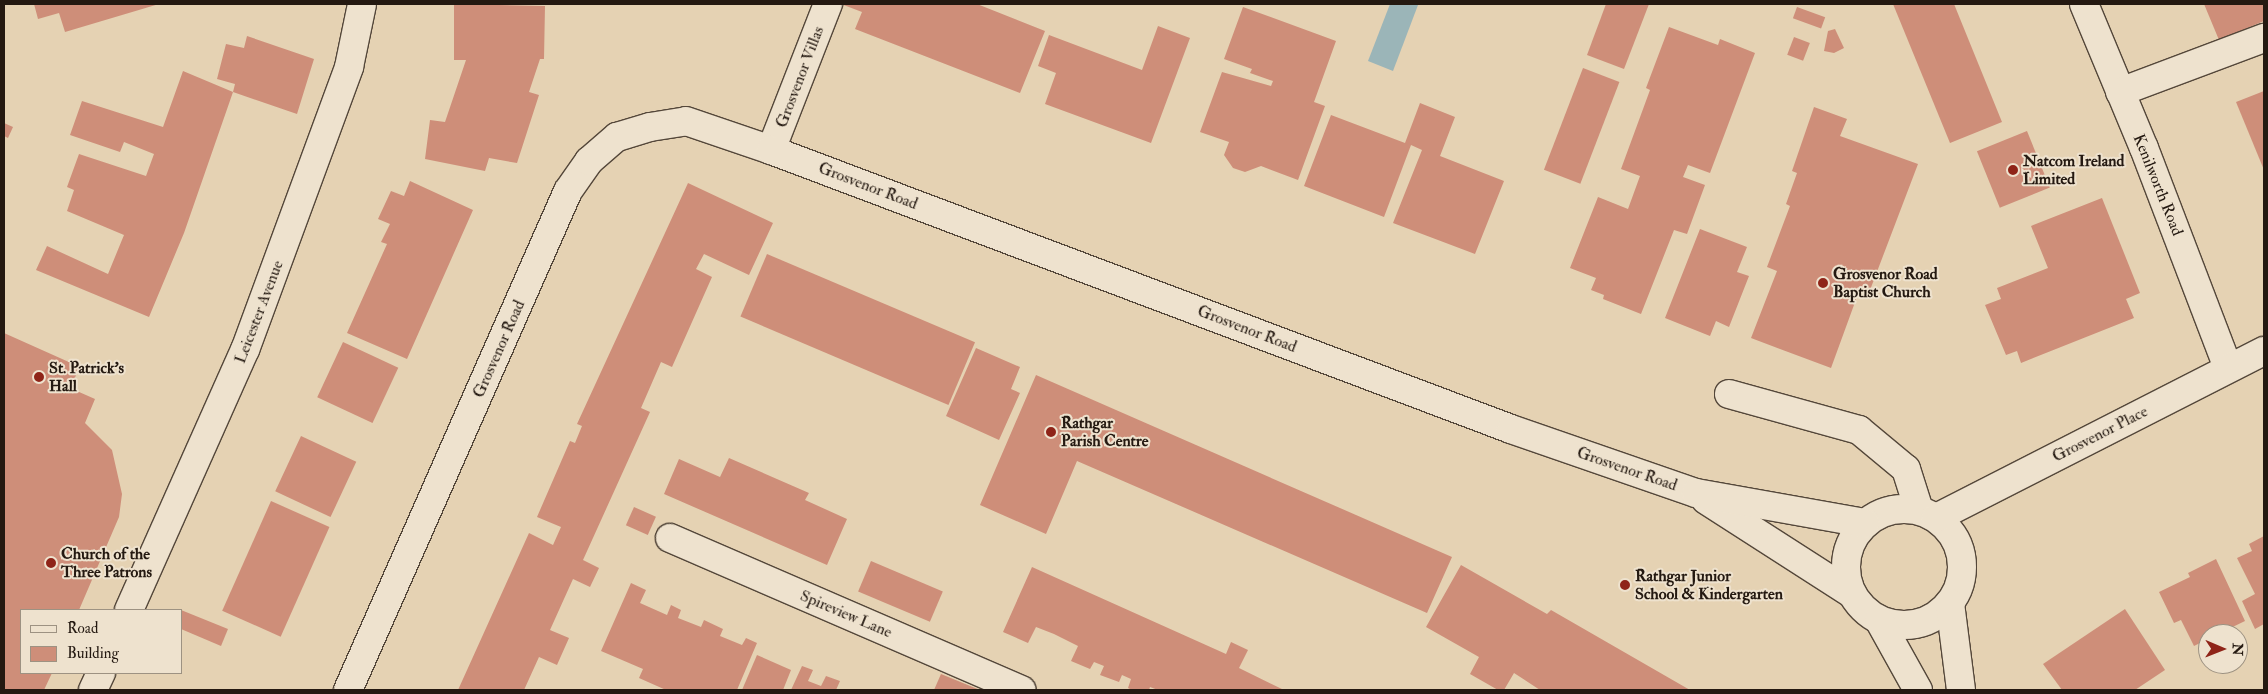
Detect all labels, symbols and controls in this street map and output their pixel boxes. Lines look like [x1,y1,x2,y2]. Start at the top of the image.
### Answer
street label: Grosvenor Villas [772,24,828,130]
street label: Kenilworth Road [2129,131,2187,239]
place label: Natcom Ireland Limited [2023,151,2124,189]
street label: Grosvenor Road [816,158,920,214]
marker: Natcom Ireland Limited [2007,164,2019,176]
street label: Leicester Avenue [231,258,287,366]
place label: Grosvenor Road Baptist Church [1833,264,1938,302]
marker: Grosvenor Road Baptist Church [1817,277,1829,289]
street label: Grosvenor Road [469,297,529,401]
street label: Grosvenor Road [1195,301,1299,357]
place label: St. Patrick's Hall [49,358,124,396]
marker: St. Patrick's Hall [33,371,45,383]
street label: Grosvenor Place [2049,402,2151,466]
place label: Rathgar Parish Centre [1061,413,1148,451]
marker: Rathgar Parish Centre [1045,426,1057,438]
street label: Grosvenor Road [1574,443,1680,495]
place label: Church of the Three Patrons [61,544,152,582]
marker: Church of the Three Patrons [45,557,57,569]
place label: Rathgar Junior School & Kindergarten [1635,566,1783,604]
marker: Rathgar Junior School & Kindergarten [1619,579,1631,591]
street label: Spireview Lane [797,586,895,642]
legend [20,609,182,674]
text: Road [67,619,98,638]
north arrow [2198,624,2248,674]
text: N [2229,643,2246,656]
text: Building [67,644,119,663]

